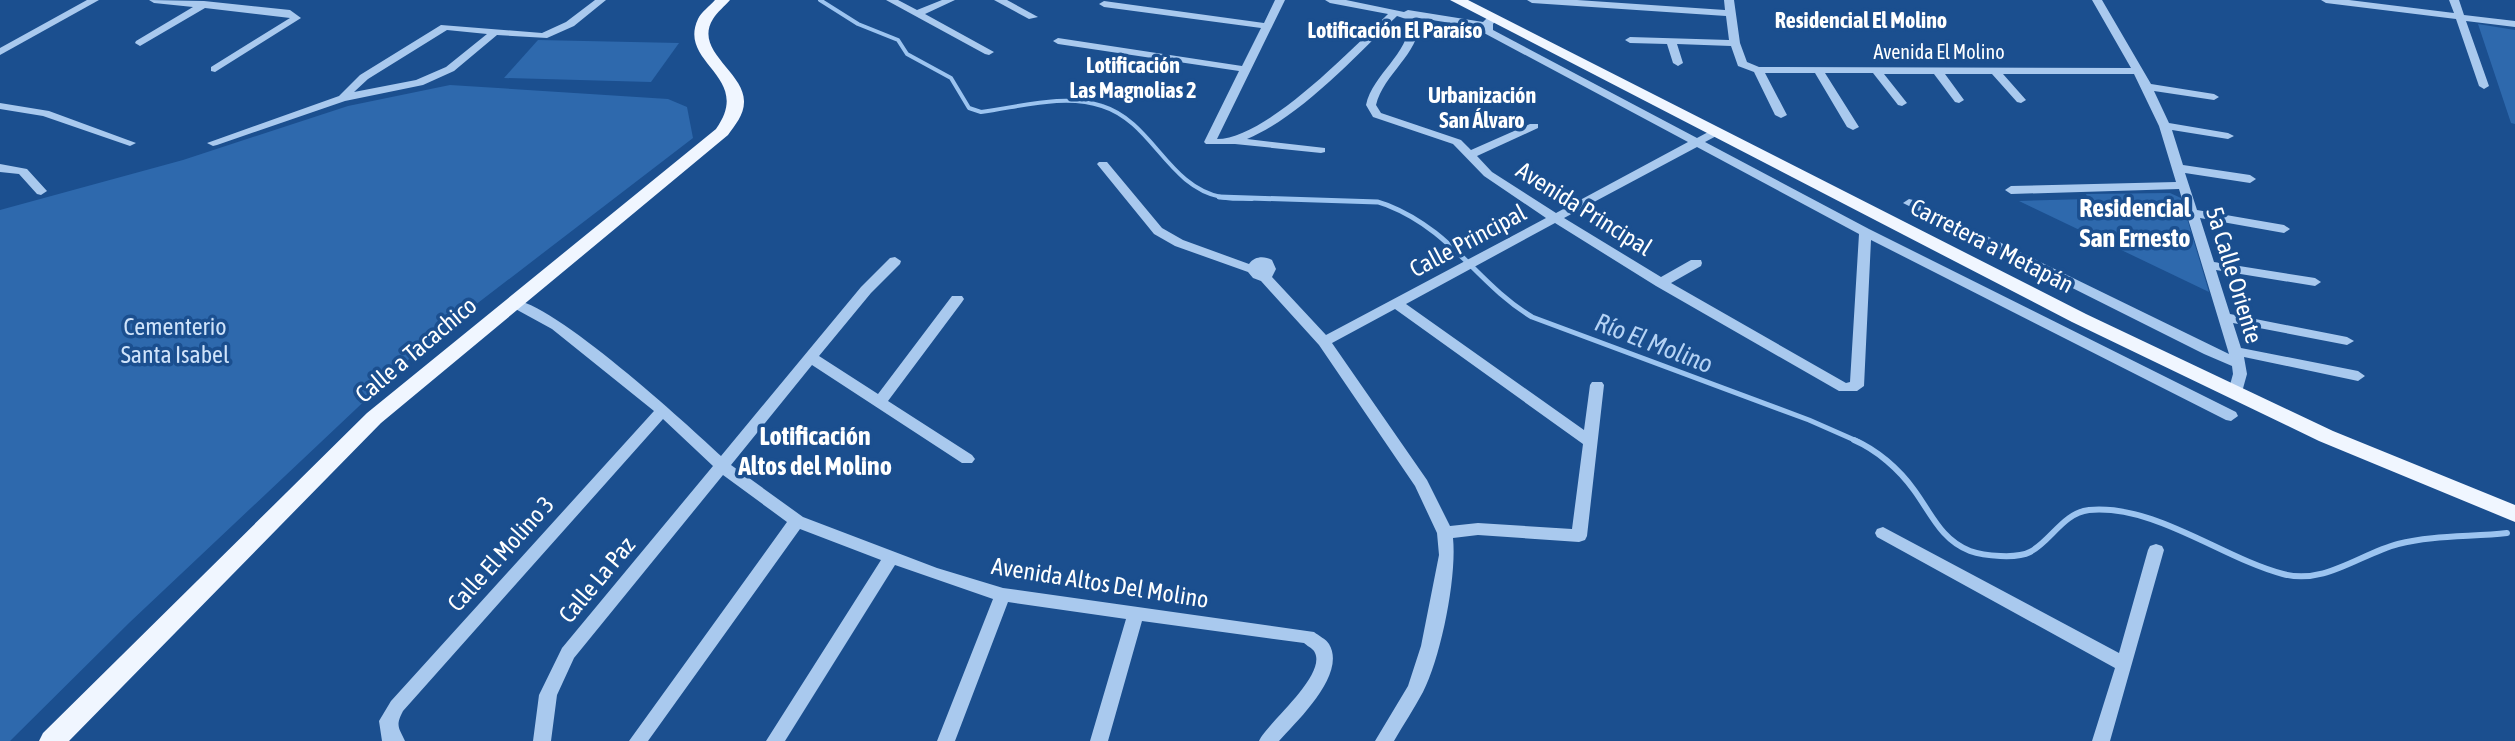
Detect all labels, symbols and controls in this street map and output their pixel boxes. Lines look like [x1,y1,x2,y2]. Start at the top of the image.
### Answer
district label: Residencial El Molino [1775,7,1947,33]
district label: Lotificación El Paraíso [1307,17,1483,43]
street label: Avenida El Molino [1873,40,2005,63]
district label: Lotificación Las Magnolias 2 [1069,52,1197,103]
district label: Urbanización San Álvaro [1428,82,1536,133]
street label: Avenida Principal [1512,156,1658,261]
street label: Carretera a Metapán [1906,193,2078,298]
district label: Residencial San Ernesto [2079,193,2192,253]
street label: Calle Principal [1405,198,1531,283]
street label: 5a Calle Oriente [2201,203,2268,346]
street label: Calle a Tacachico [350,291,482,408]
water label: Río El Molino [1591,307,1717,379]
park label: Cementerio Santa Isabel [121,313,230,368]
district label: Lotificación Altos del Molino [737,421,892,481]
street label: Calle El Molino 3 [442,491,559,617]
street label: Calle La Paz [553,531,640,628]
street label: Avenida Altos Del Molino [990,552,1210,613]

